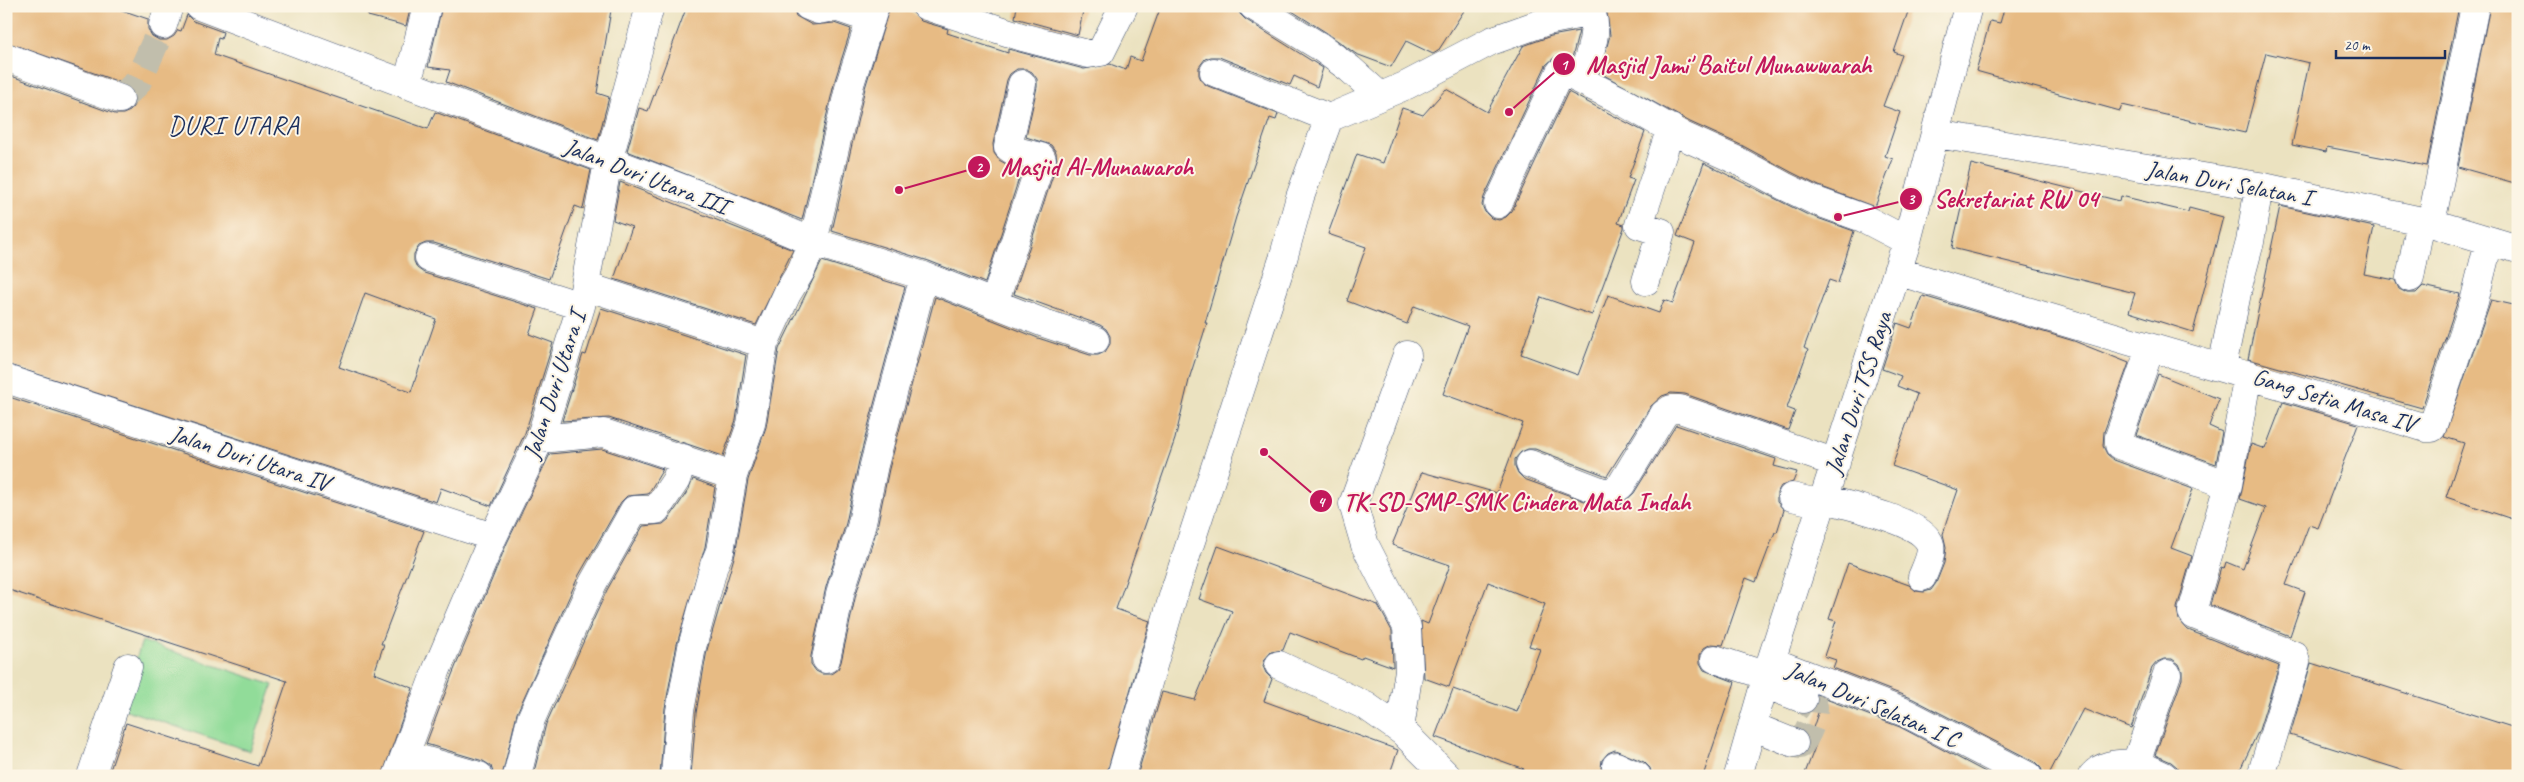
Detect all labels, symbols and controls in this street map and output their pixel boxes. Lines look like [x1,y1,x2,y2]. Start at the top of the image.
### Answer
scale bar [2336,28,2445,60]
text: 20 m [2344,36,2371,55]
callout: Masjid Jami' Baitul Munawwarah [1551,44,1881,84]
text: Masjid Jami' Baitul Munawwarah [1586,49,1873,81]
text: 1 [1561,56,1570,75]
district label: DURI UTARA [168,109,301,142]
street label: Jalan Duri Utara III [559,131,737,223]
callout: Masjid Al-Munawaroh [966,147,1203,187]
text: Masjid Al-Munawaroh [1001,151,1194,183]
street label: Jalan Duri Selatan I [2143,154,2319,213]
text: 2 [976,158,984,177]
callout: Sekretariat RW 04 [1899,179,2108,219]
text: Sekretariat RW 04 [1934,183,2101,215]
text: 3 [1908,190,1916,209]
street label: Jalan Duri Utara I [516,302,594,464]
street label: Jalan Duri TSS Raya [1817,307,1899,479]
street label: Gang Setia Masa IV [2249,361,2423,440]
street label: Jalan Duri Utara IV [166,418,337,499]
callout: TK-SD-SMP-SMK Cindera Mata Indah [1308,481,1701,521]
text: TK-SD-SMP-SMK Cindera Mata Indah [1343,486,1692,518]
text: 4 [1318,493,1327,512]
street label: Jalan Duri Selatan I C [1781,654,1966,755]

